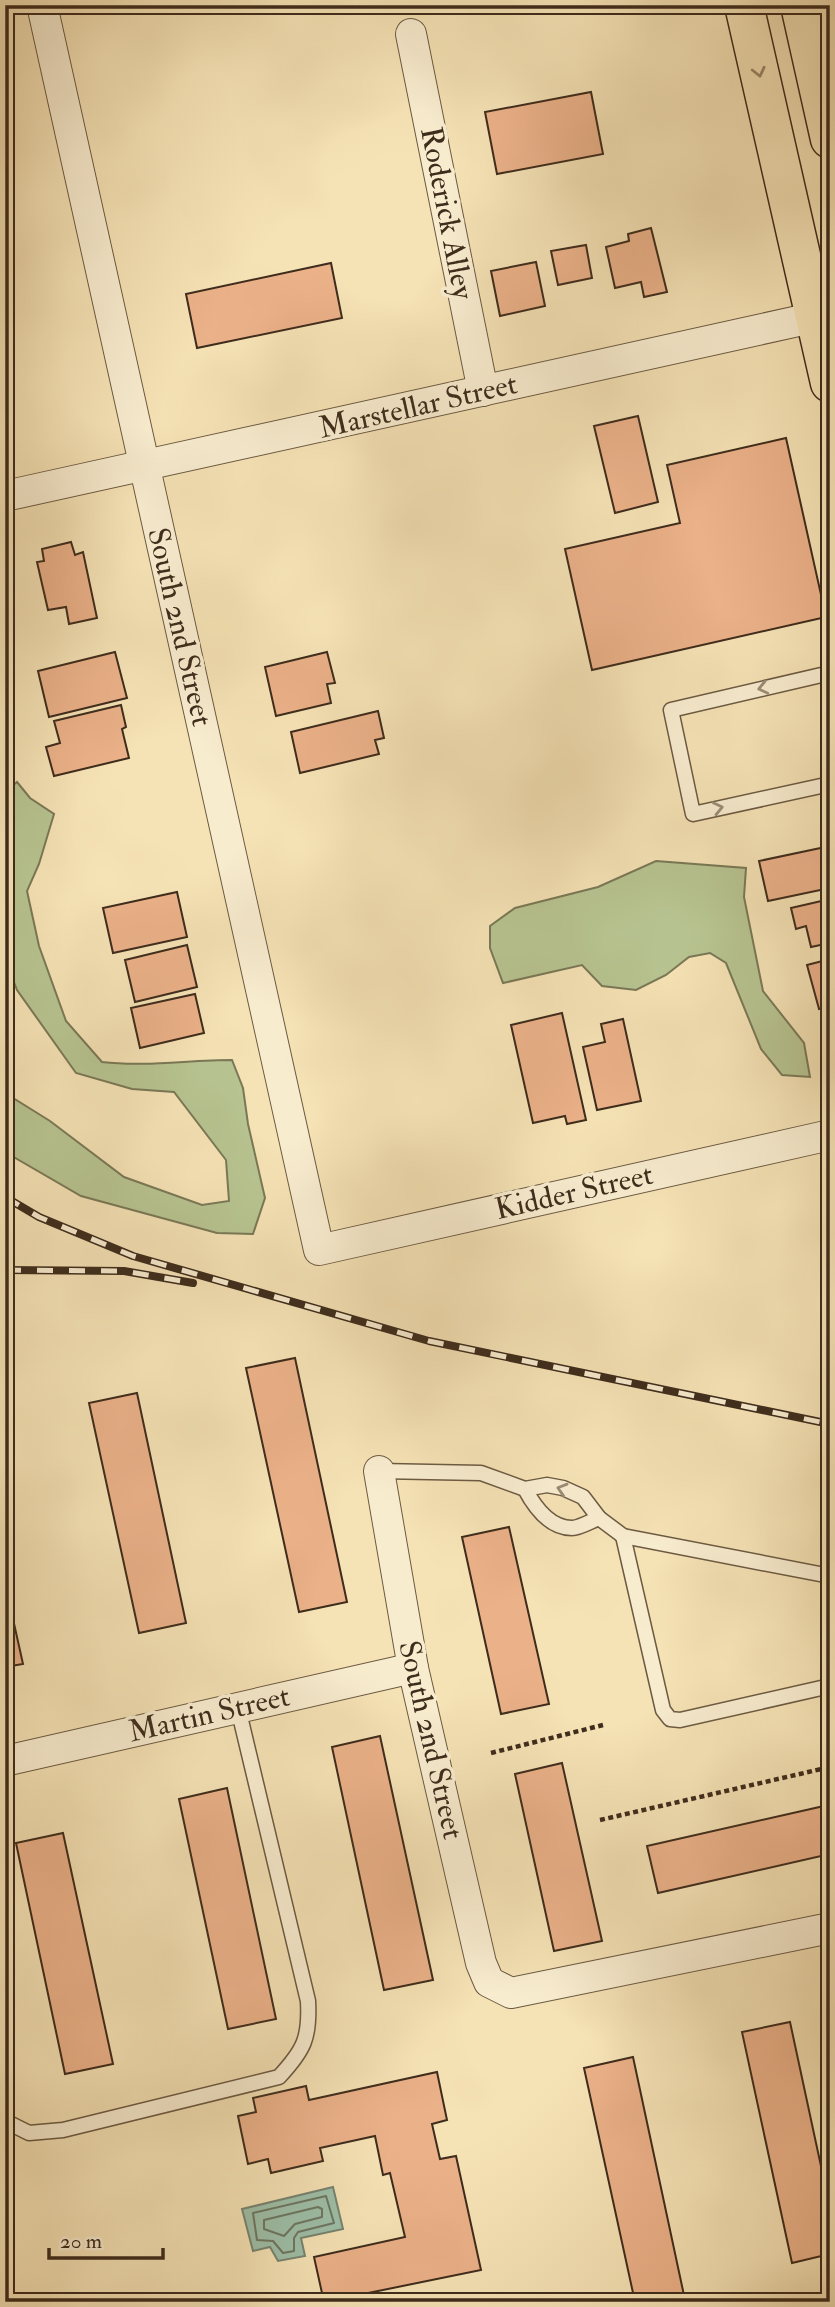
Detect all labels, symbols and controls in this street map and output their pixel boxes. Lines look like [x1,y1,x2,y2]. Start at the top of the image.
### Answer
one-way arrow [751,66,766,78]
street label: Roderick Alley [412,124,482,303]
street label: Marstellar Street [315,365,521,447]
street label: South 2nd Street [139,524,221,730]
one-way arrow [757,680,769,695]
one-way arrow [712,802,724,817]
street label: Kidder Street [492,1156,657,1228]
one-way arrow [557,1483,569,1498]
street label: South 2nd Street [390,1637,472,1843]
street label: Martin Street [125,1677,293,1750]
scale bar [49,2216,163,2260]
text: 20 m [60,2228,102,2255]

